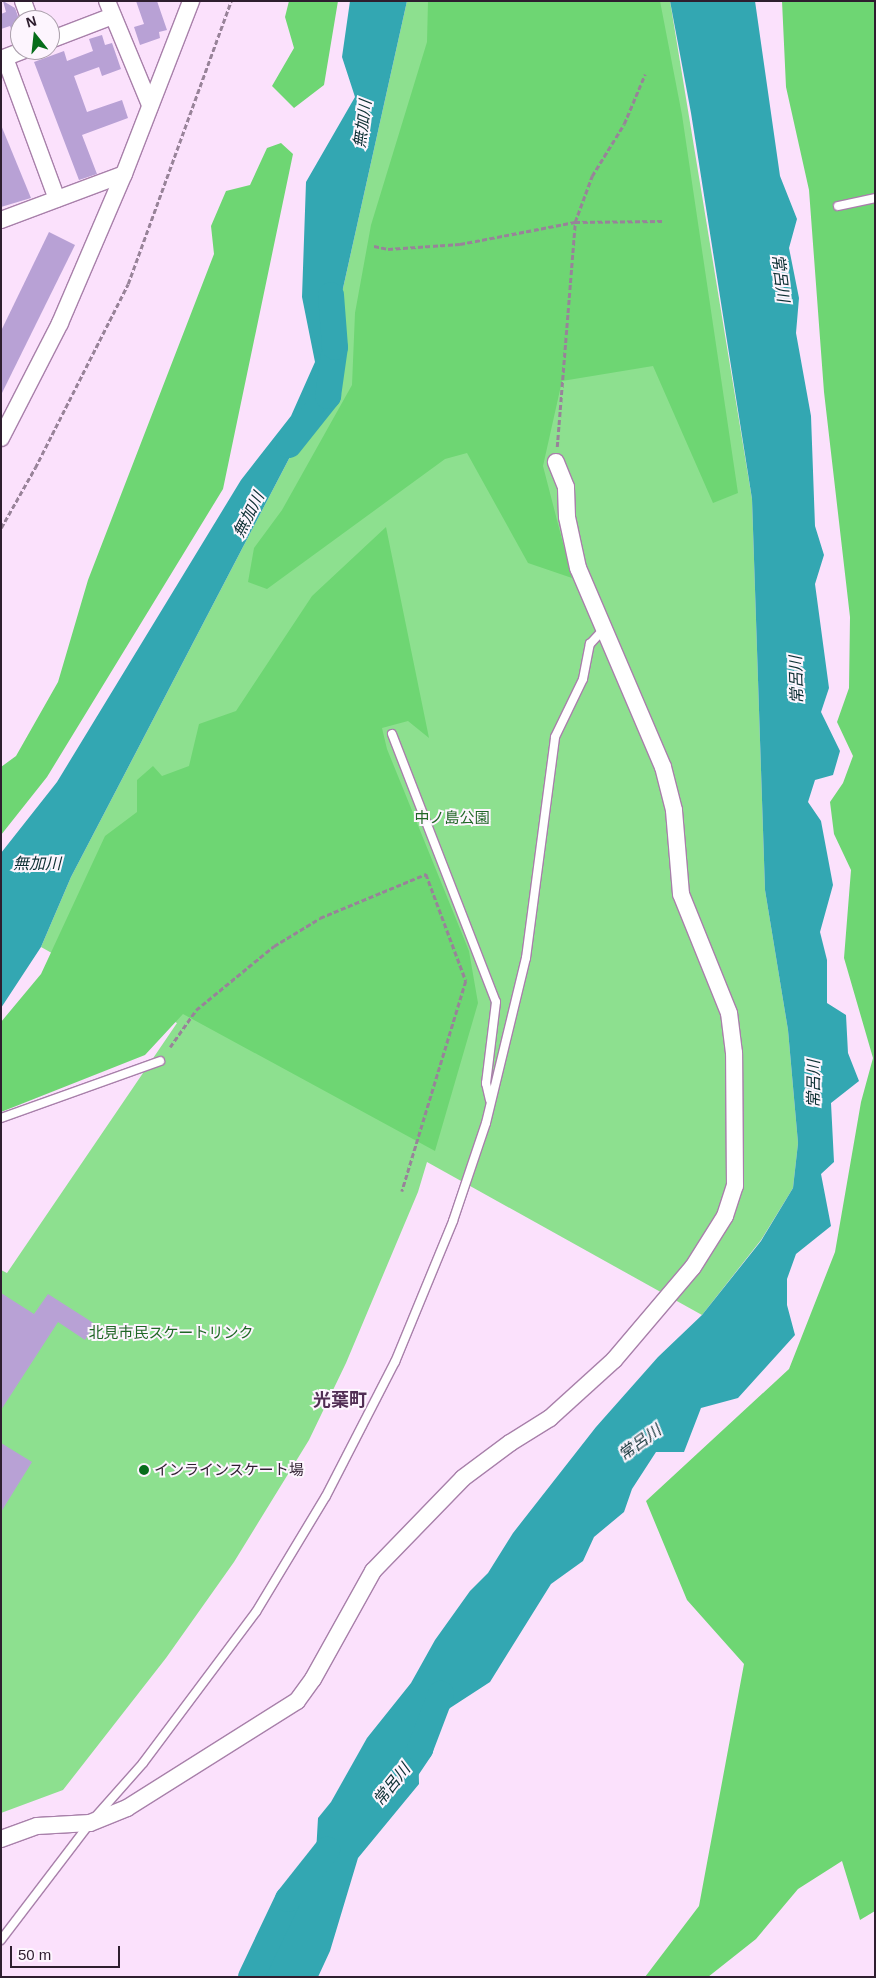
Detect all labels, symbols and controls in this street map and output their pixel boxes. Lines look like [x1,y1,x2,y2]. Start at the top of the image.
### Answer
north arrow [10,10,60,60]
text: N [24,12,38,31]
water label: 無加川 [350,99,376,149]
water label: 常呂川 [768,253,792,303]
water label: 無加川 [230,489,268,541]
water label: 常呂川 [787,656,807,704]
park label: 中ノ島公園 [415,809,489,827]
water label: 無加川 [13,854,61,874]
water label: 常呂川 [804,1060,824,1108]
park label: 北見市民スケートリンク [89,1324,253,1342]
district label: 光葉町 [313,1389,367,1411]
water label: 常呂川 [615,1421,665,1465]
place label: インラインスケート場 [154,1461,304,1479]
marker: インラインスケート場 [138,1464,150,1476]
water label: 常呂川 [369,1760,415,1810]
scale bar [12,1936,122,1968]
text: 50 m [18,1946,51,1963]

